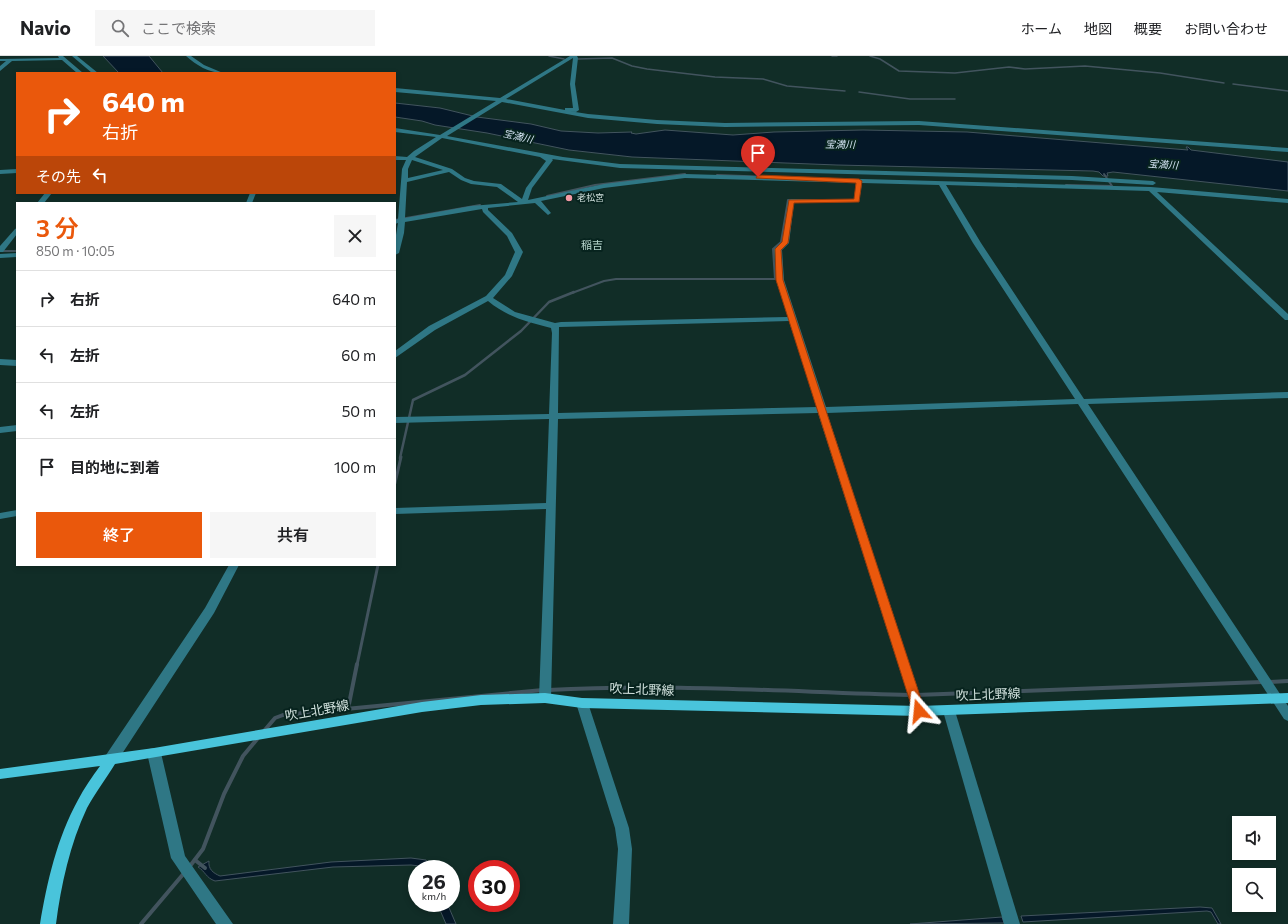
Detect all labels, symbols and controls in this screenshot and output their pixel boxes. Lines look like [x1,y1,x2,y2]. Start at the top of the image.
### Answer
search box [95,10,375,46]
text: Navio [20,16,71,39]
icon: search [109,17,131,39]
text: ここで検索 [141,19,216,37]
text: ホーム [1020,20,1062,37]
text: 地図 [1084,20,1112,37]
text: 概要 [1134,20,1162,37]
text: お問い合わせ [1184,20,1268,37]
text: 640 m [102,84,185,118]
icon: right [36,88,88,140]
text: 右折 [102,121,138,143]
water label: 宝満川 [502,127,535,145]
pin [741,136,775,177]
water label: 宝満川 [825,138,856,150]
icon: arrive [747,142,769,164]
water label: 宝満川 [1148,157,1179,171]
icon: left [89,164,111,186]
text: その先 [36,167,81,185]
place label: 老松宮 [577,192,604,203]
marker: 老松宮 [564,193,574,203]
text: 3 分 [36,213,78,242]
button: close [334,215,376,257]
district label: 稲吉 [581,238,603,251]
text: 850 m · 10:05 [36,243,115,259]
icon: right [36,288,58,310]
text: 右折 [70,290,100,308]
text: 640 m [332,290,376,308]
icon: left [36,344,58,366]
text: 左折 [70,346,100,364]
text: 60 m [341,346,376,364]
icon: left [36,400,58,422]
text: 左折 [70,402,100,420]
text: 50 m [342,402,376,420]
icon: arrive [36,456,58,478]
text: 目的地に到着 [70,458,160,476]
text: 100 m [334,458,376,476]
button: 終了 [36,512,202,558]
button: 共有 [210,512,376,558]
street label: 吹上北野線 [609,680,675,698]
street label: 吹上北野線 [955,685,1021,703]
position arrow [898,690,940,732]
street label: 吹上北野線 [284,696,350,724]
map controls [1232,816,1276,912]
button: sound [1232,816,1276,860]
speed limit sign: 30 [468,860,520,912]
button: search [1232,868,1276,912]
text: 26 [422,869,446,893]
text: km/h [422,890,446,902]

